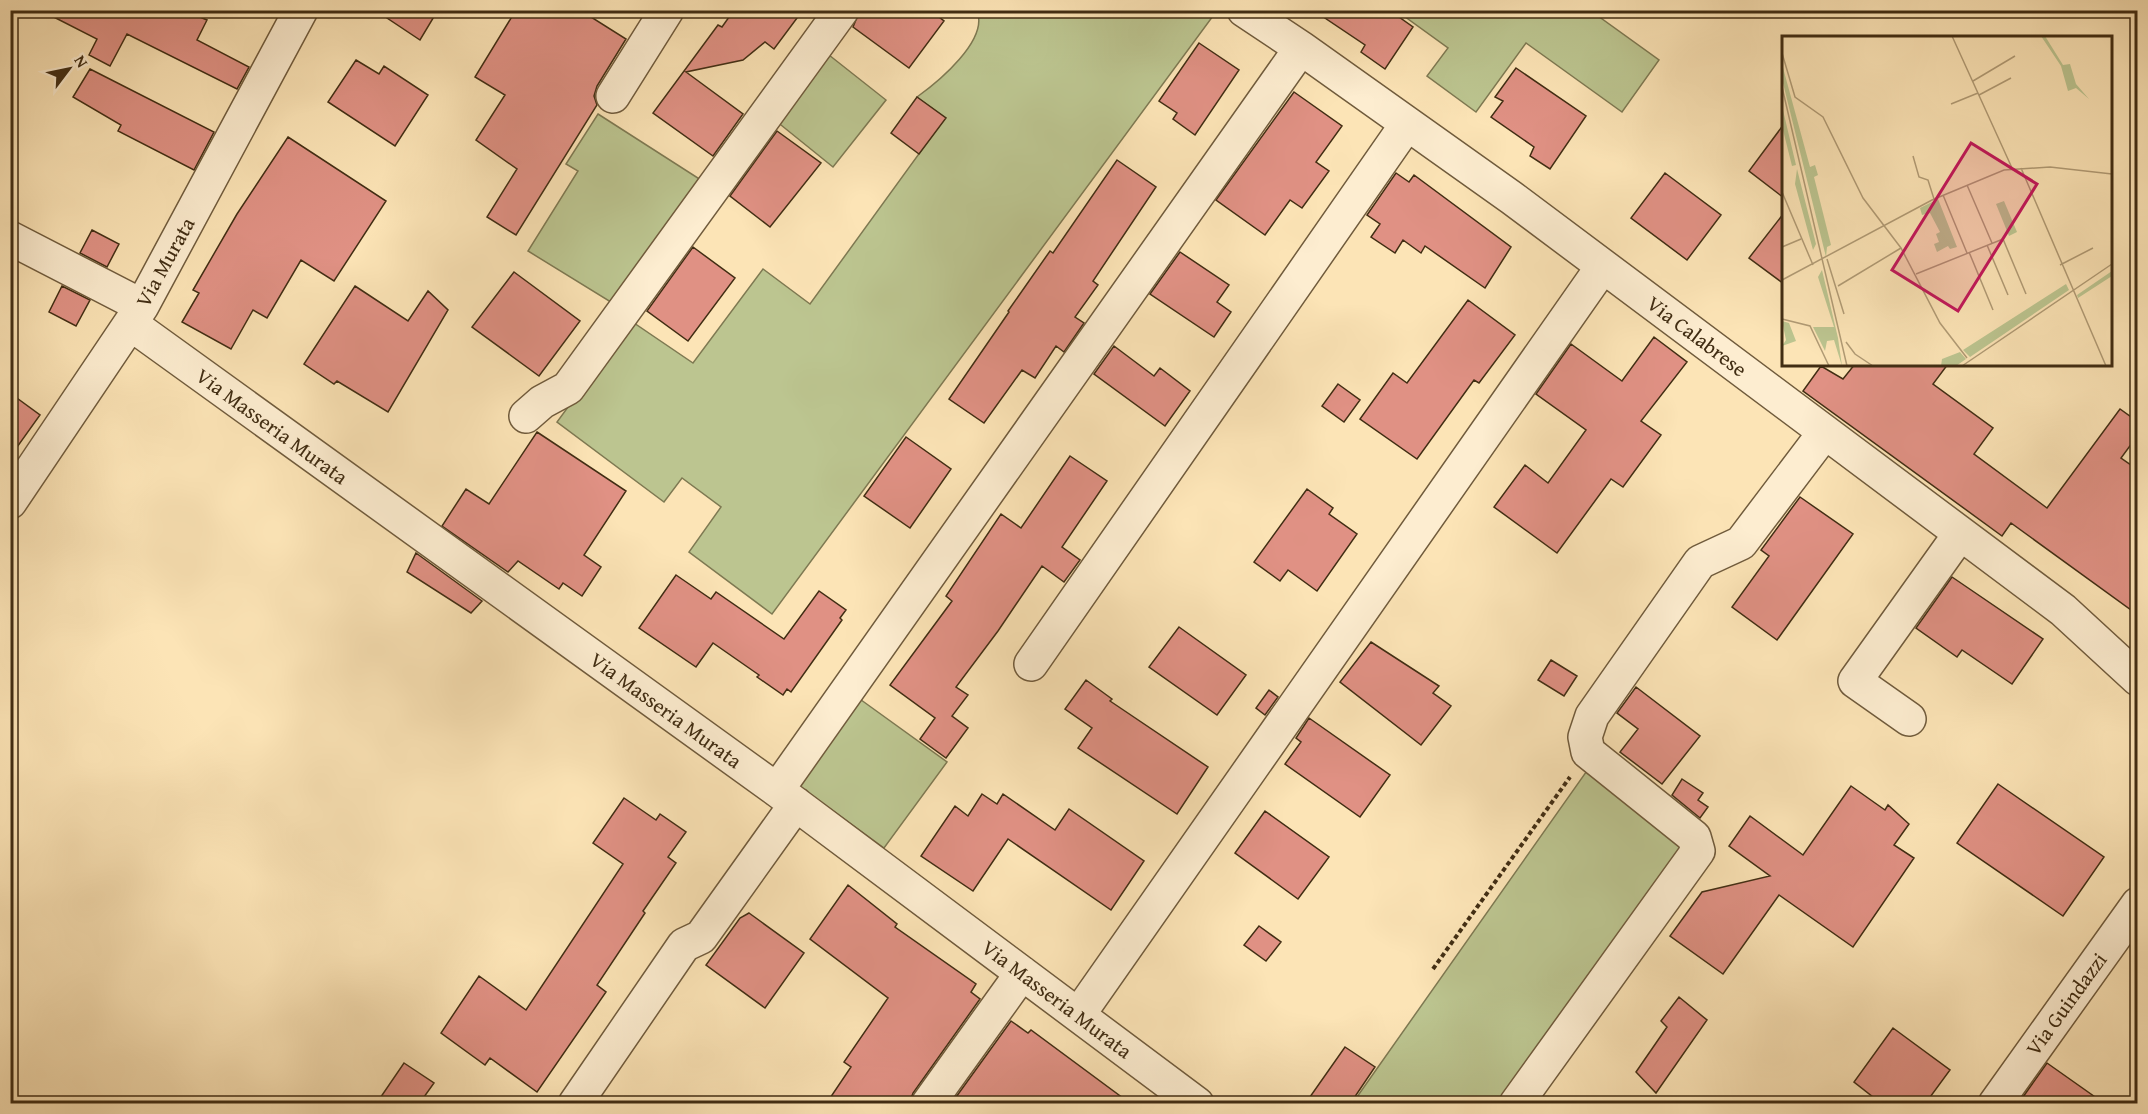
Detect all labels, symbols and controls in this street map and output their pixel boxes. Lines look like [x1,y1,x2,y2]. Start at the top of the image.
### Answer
inset map [1782,36,2112,366]
north arrow [39,39,99,99]
text: N [69,50,95,72]
street label: Via Murata [128,211,202,313]
street label: Via Calabrese [1640,288,1754,384]
street label: Via Masseria Murata [190,360,354,492]
street label: Via Masseria Murata [584,644,748,776]
street label: Via Masseria Murata [975,932,1139,1066]
street label: Via Guindazzi [2018,946,2114,1062]

